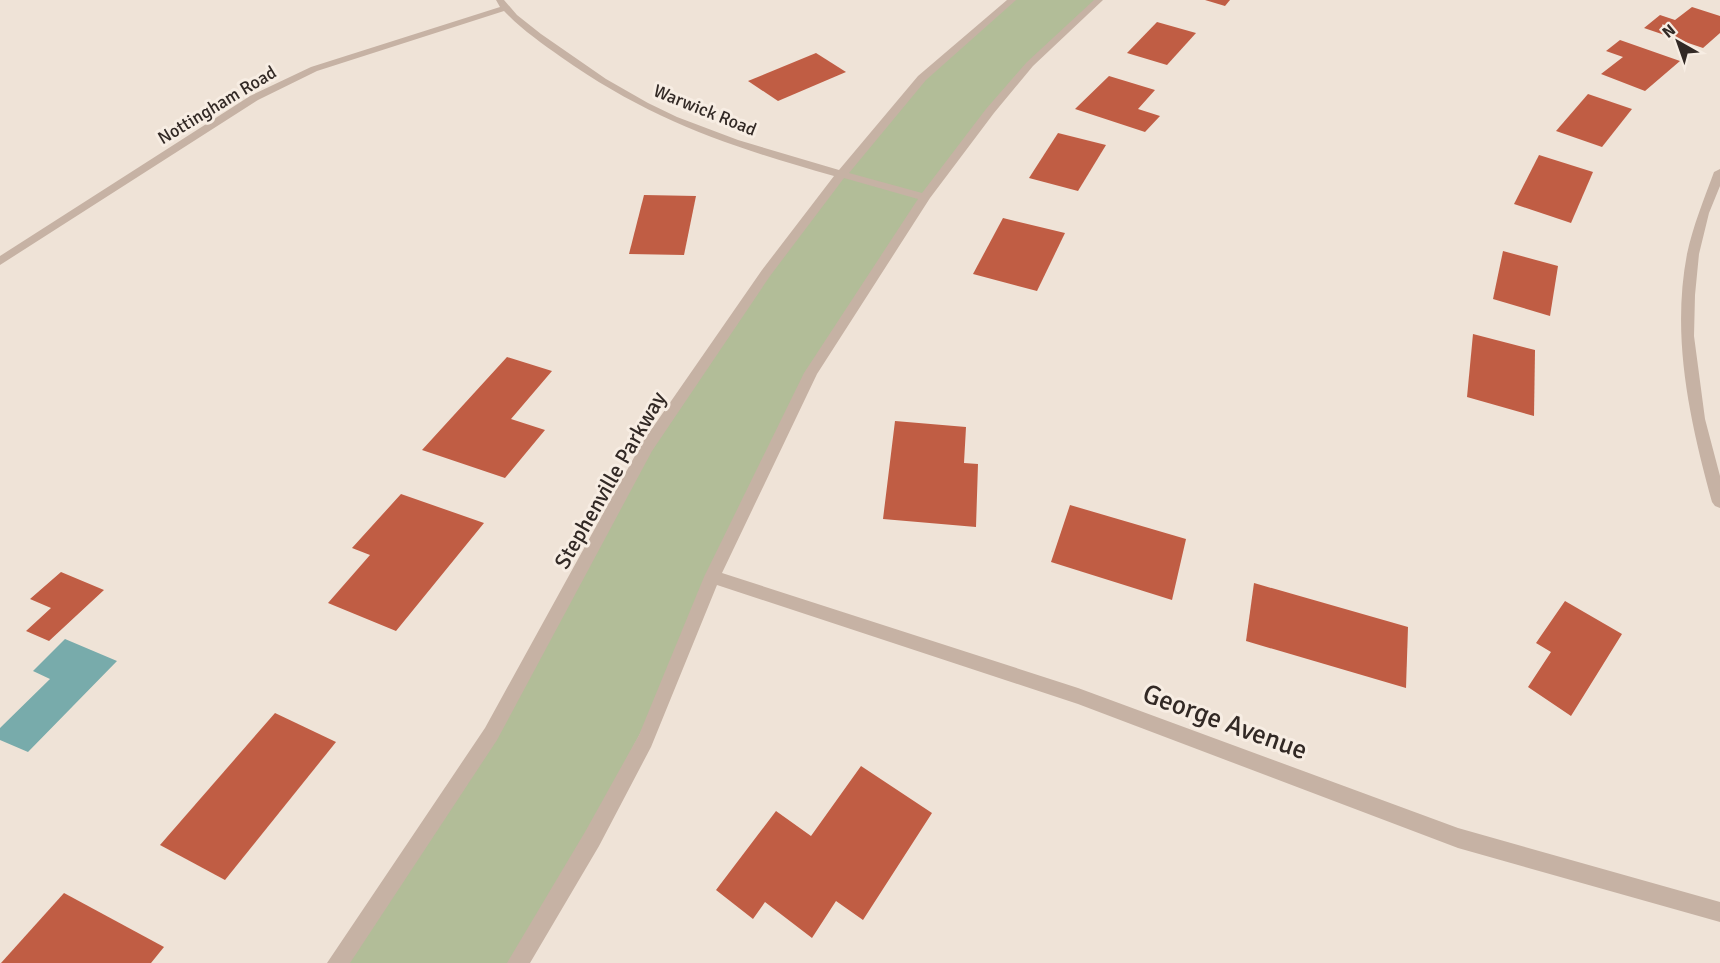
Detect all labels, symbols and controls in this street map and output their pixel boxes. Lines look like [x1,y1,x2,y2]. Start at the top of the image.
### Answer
north arrow [1648,12,1708,72]
text: N [1658,20,1680,43]
street label: Nottingham Road [154,61,280,149]
street label: Warwick Road [650,79,760,141]
street label: Stephenville Parkway [548,386,672,573]
street label: George Avenue [1138,677,1312,767]

